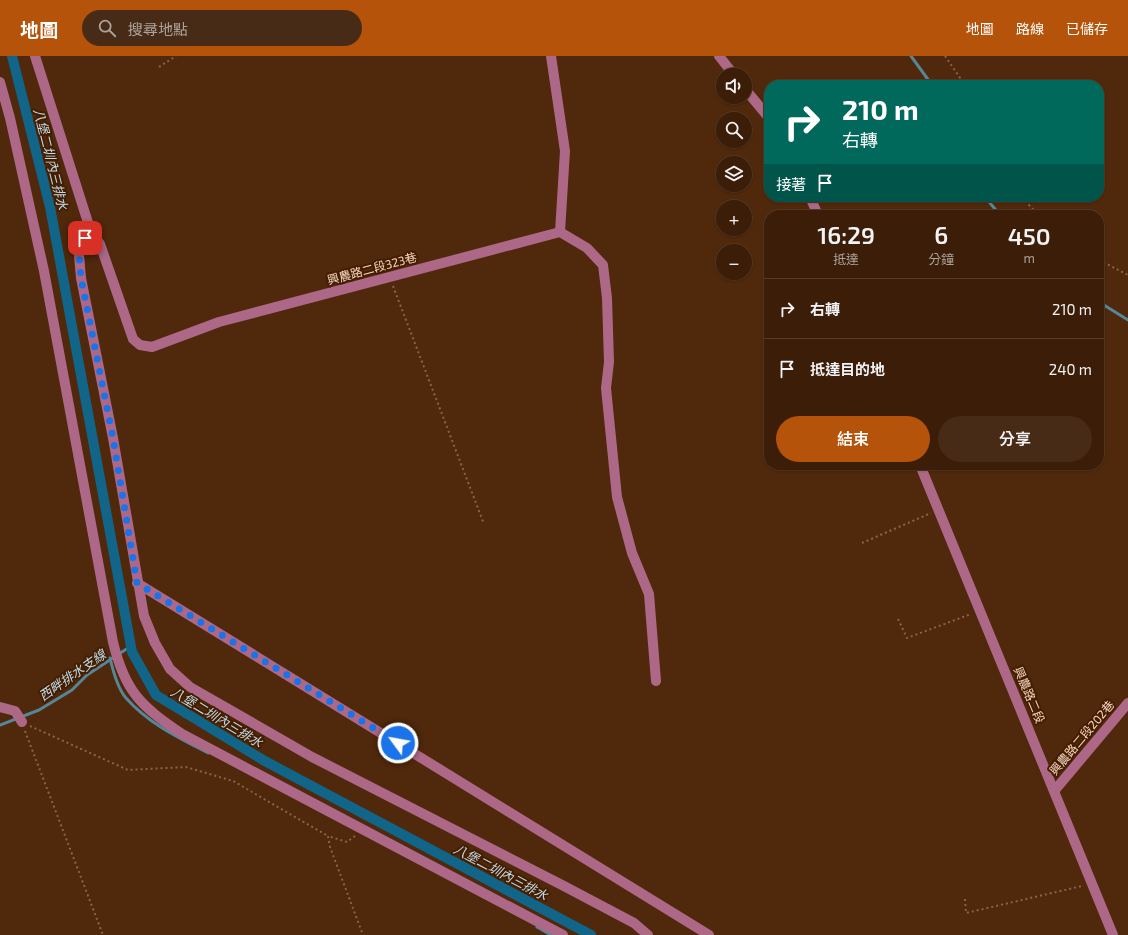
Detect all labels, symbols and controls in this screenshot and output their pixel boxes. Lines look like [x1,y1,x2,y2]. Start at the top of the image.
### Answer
search box [82,10,362,46]
icon: search [96,17,118,39]
text: 地圖 [20,18,58,41]
text: 搜尋地點 [128,20,188,38]
text: 地圖 [966,20,994,37]
text: 路線 [1016,20,1044,37]
text: 已儲存 [1066,20,1108,37]
map controls [716,68,752,280]
button: sound [716,68,752,104]
text: 210 m [842,92,919,126]
icon: right [776,96,828,148]
water label: 八堡二圳內三排水 [31,107,72,212]
button: search [716,112,752,148]
text: 右轉 [842,129,878,151]
button: layers [716,156,752,192]
icon: arrive [814,172,836,194]
text: 接著 [776,175,806,193]
button: + [716,200,752,236]
text: 16:29 [817,220,875,249]
text: 6 [934,220,948,249]
pin [68,221,102,255]
text: 450 [1008,221,1051,250]
icon: arrive [74,227,96,249]
button: − [716,244,752,280]
street label: 興農路二段323巷 [325,249,418,287]
text: m [1023,250,1035,266]
text: 抵達 [833,251,859,267]
text: 分鐘 [928,251,954,267]
icon: right [776,298,798,320]
text: 右轉 [810,300,840,318]
text: 210 m [1052,300,1092,318]
icon: arrive [776,358,798,380]
text: 抵達目的地 [810,360,885,378]
text: 240 m [1049,360,1092,378]
button: 結束 [776,416,930,462]
button: 分享 [938,416,1092,462]
water label: 西畔排水支線 [35,645,110,704]
street label: 興農路二段 [1012,664,1048,725]
water label: 八堡二圳內三排水 [168,683,267,751]
street label: 興農路二段202巷 [1046,697,1116,777]
position arrow [377,722,419,764]
water label: 八堡二圳內三排水 [451,841,552,904]

